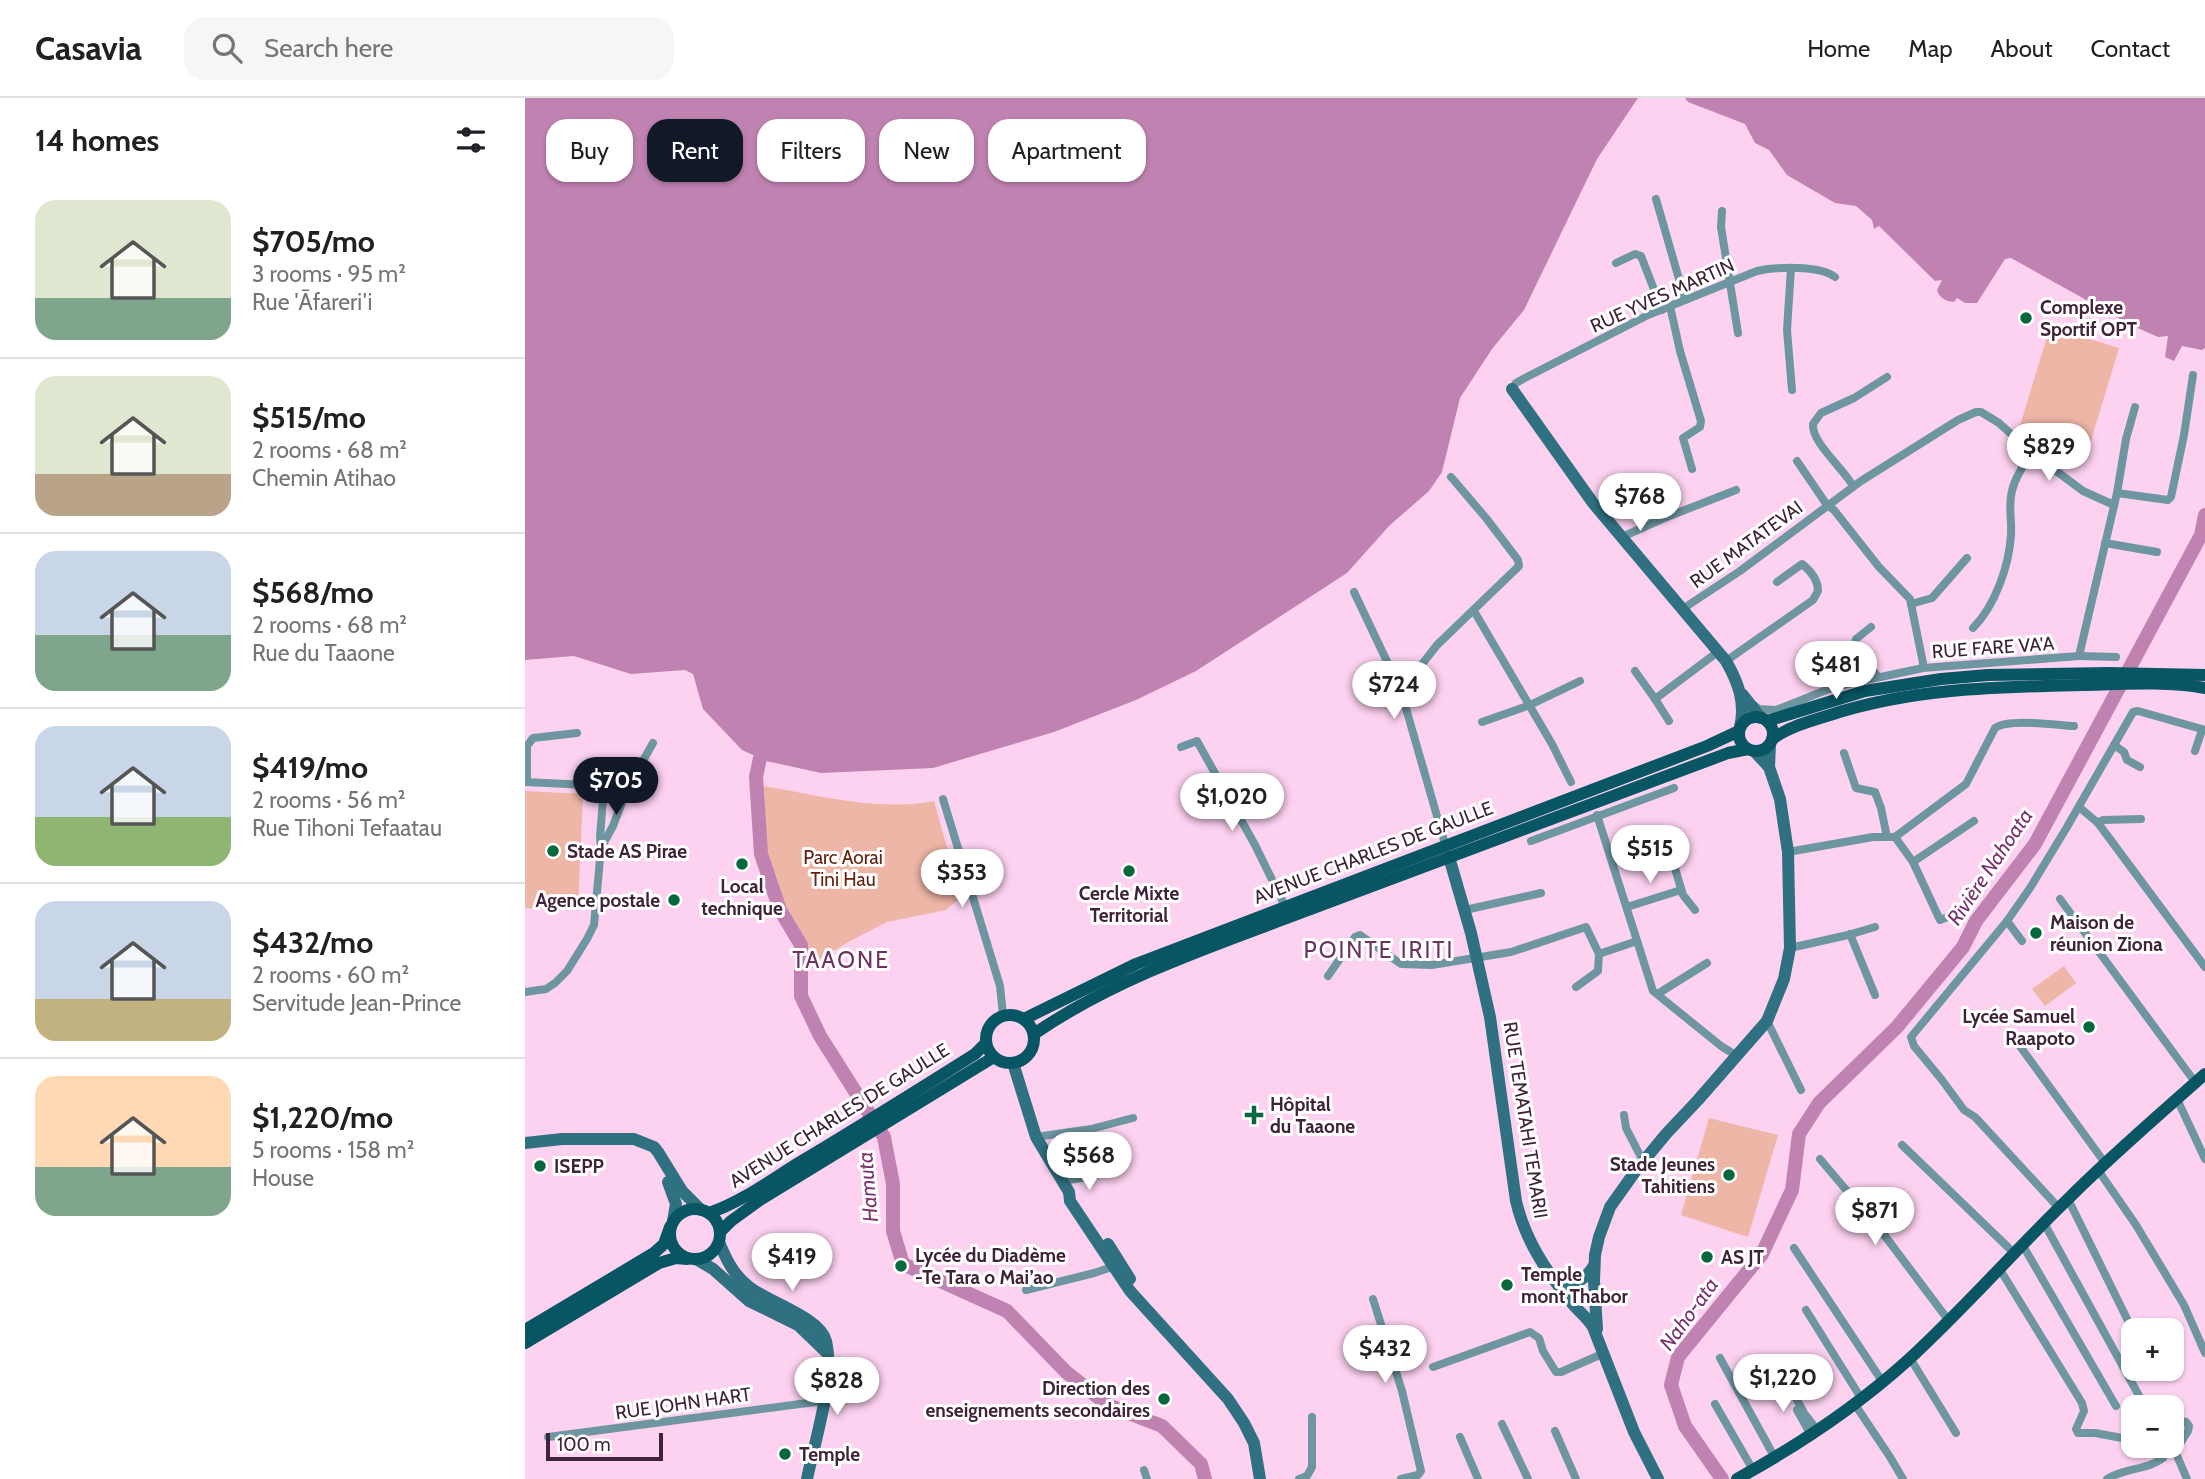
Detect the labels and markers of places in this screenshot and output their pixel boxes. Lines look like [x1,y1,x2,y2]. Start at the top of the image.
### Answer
place label: Complexe Sportif OPT [2040,296,2137,341]
marker: Complexe Sportif OPT [2018,310,2034,326]
pin: $829 [2008,424,2090,483]
pin: $768 [1599,474,1681,533]
pin: $481 [1795,642,1877,701]
pin: $724 [1353,662,1435,721]
pin: $705 [575,758,657,817]
pin: $1,020 [1175,774,1289,833]
pin: $515 [1609,826,1691,885]
place label: Stade AS Pirae [567,840,687,863]
marker: Stade AS Pirae [545,843,561,859]
pin: $353 [921,850,1003,909]
marker: Local technique [734,856,750,872]
marker: Cercle Mixte Territorial [1121,863,1137,879]
place label: Local technique [701,875,783,920]
place label: Cercle Mixte Territorial [1079,882,1180,927]
place label: Agence postale [536,889,660,912]
marker: Agence postale [666,892,682,908]
place label: Maison de réunion Ziona [2050,911,2163,956]
marker: Maison de réunion Ziona [2028,925,2044,941]
place label: Lycée Samuel Raapoto [1962,1005,2075,1050]
marker: Lycée Samuel Raapoto [2081,1019,2097,1035]
place label: Hôpital du Taaone [1270,1093,1355,1138]
marker: Hôpital du Taaone [1244,1105,1264,1125]
pin: $568 [1048,1132,1130,1192]
place label: Stade Jeunes Tahitiens [1610,1153,1715,1198]
place label: ISEPP [554,1155,604,1178]
marker: ISEPP [532,1158,548,1174]
marker: Stade Jeunes Tahitiens [1721,1167,1737,1183]
pin: $871 [1834,1188,1916,1247]
pin: $419 [751,1234,833,1293]
place label: Lycée du Diadème -Te Tara o Mai’ao [915,1244,1066,1289]
place label: AS JT [1721,1246,1765,1269]
marker: AS JT [1699,1249,1715,1265]
marker: Lycée du Diadème -Te Tara o Mai’ao [893,1258,909,1274]
place label: Temple mont Thabor [1521,1263,1629,1308]
marker: Temple mont Thabor [1499,1277,1515,1293]
pin: $432 [1344,1326,1426,1385]
pin: $1,220 [1726,1354,1840,1414]
pin: $828 [796,1358,878,1417]
place label: Direction des enseignements secondaires [926,1377,1150,1422]
marker: Direction des enseignements secondaires [1156,1391,1172,1407]
place label: Temple [799,1443,860,1466]
marker: Temple [777,1446,793,1462]

